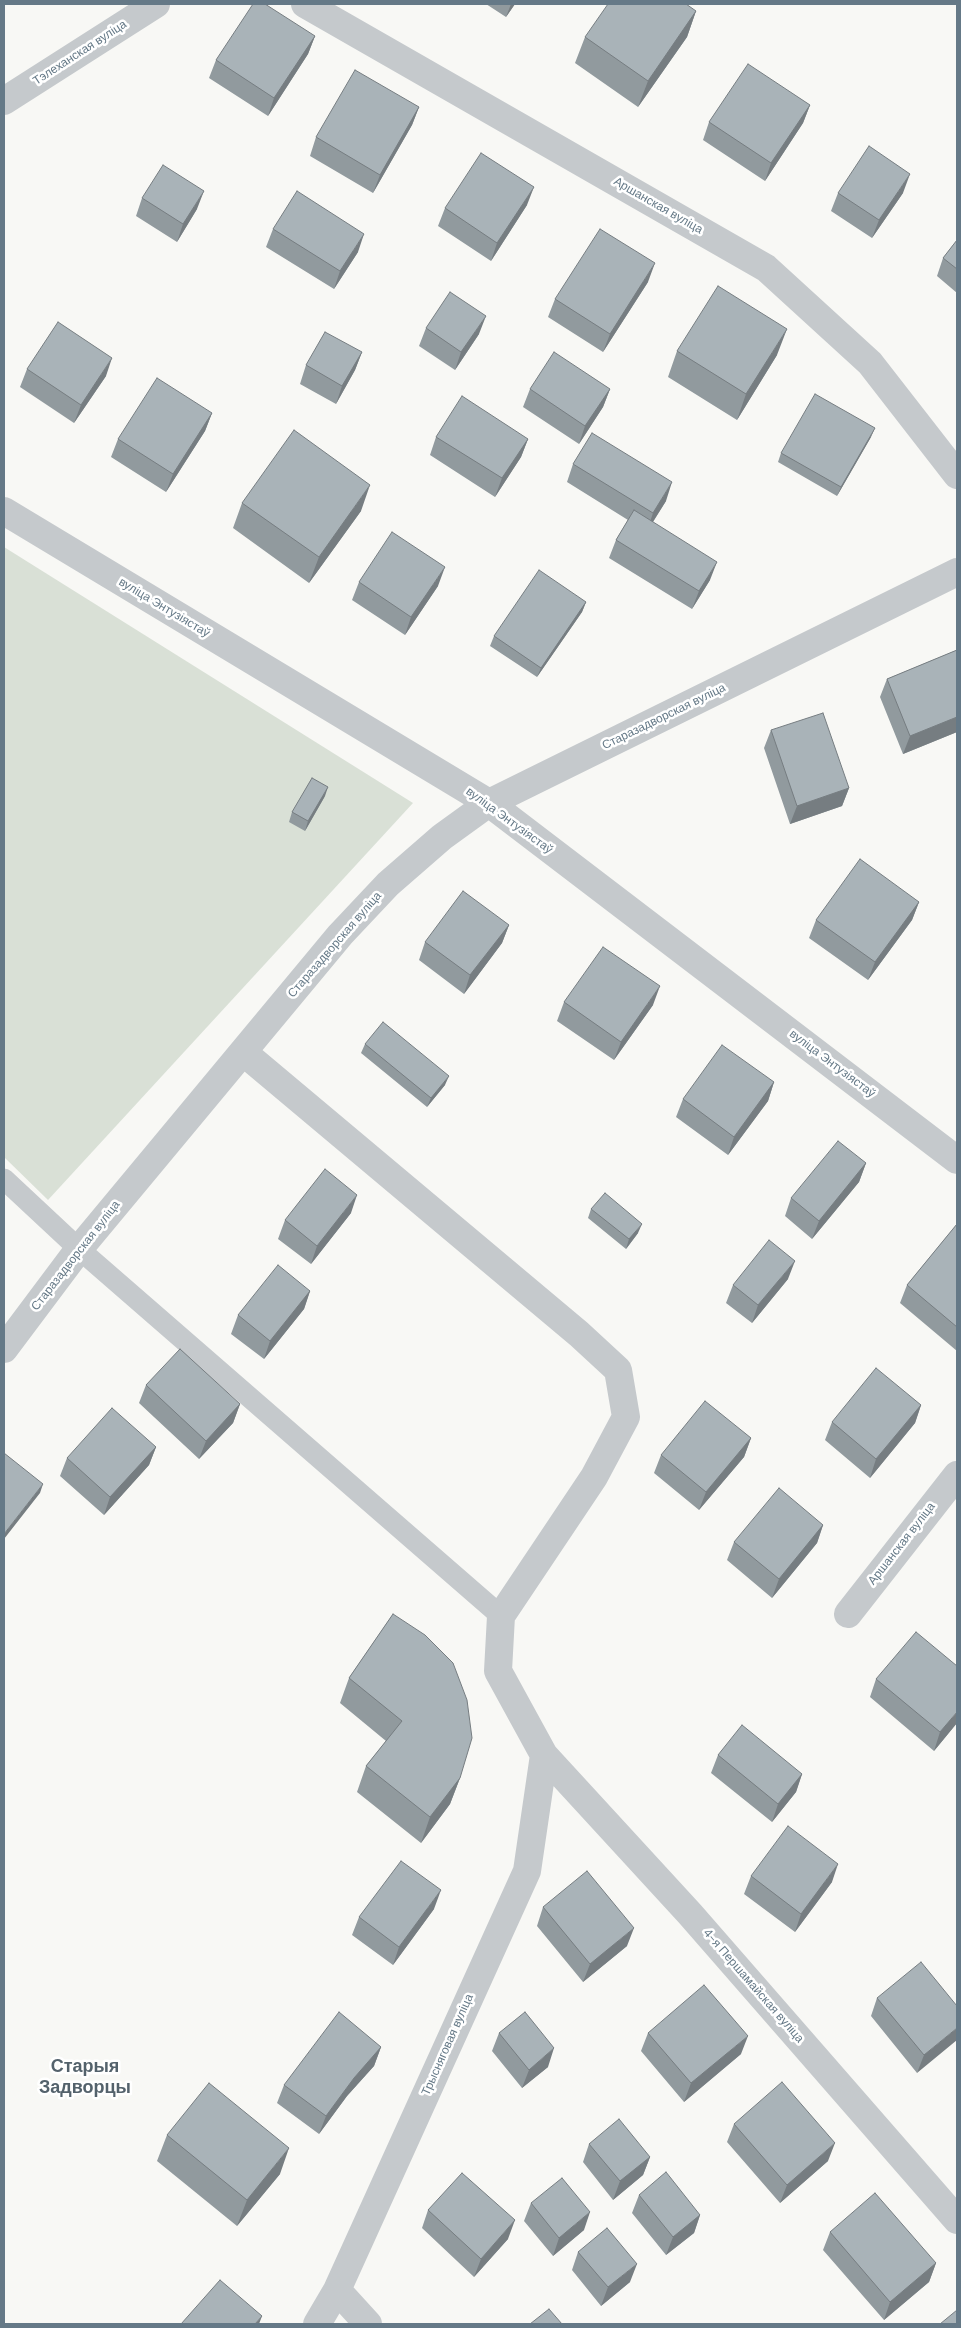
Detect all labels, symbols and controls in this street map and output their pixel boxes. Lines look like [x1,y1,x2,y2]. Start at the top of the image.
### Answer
street label: Тэлеханская вуліца [30,17,130,89]
street label: Аршанская вуліца [611,175,705,237]
street label: вуліца Энтузіястаў [116,575,212,641]
street label: Старазадворская вуліца [600,681,728,753]
street label: вуліца Энтузіястаў [463,785,555,857]
street label: Старазадворская вуліца [285,889,385,1001]
street label: вуліца Энтузіястаў [786,1027,878,1101]
street label: Старазадворская вуліца [29,1198,123,1314]
street label: Аршанская вуліца [865,1500,939,1588]
street label: 4-я Першамайская вуліца [700,1926,806,2046]
street label: Трысняговая вуліца [419,1992,477,2098]
district label: Старыя Задворцы [39,2056,131,2098]

